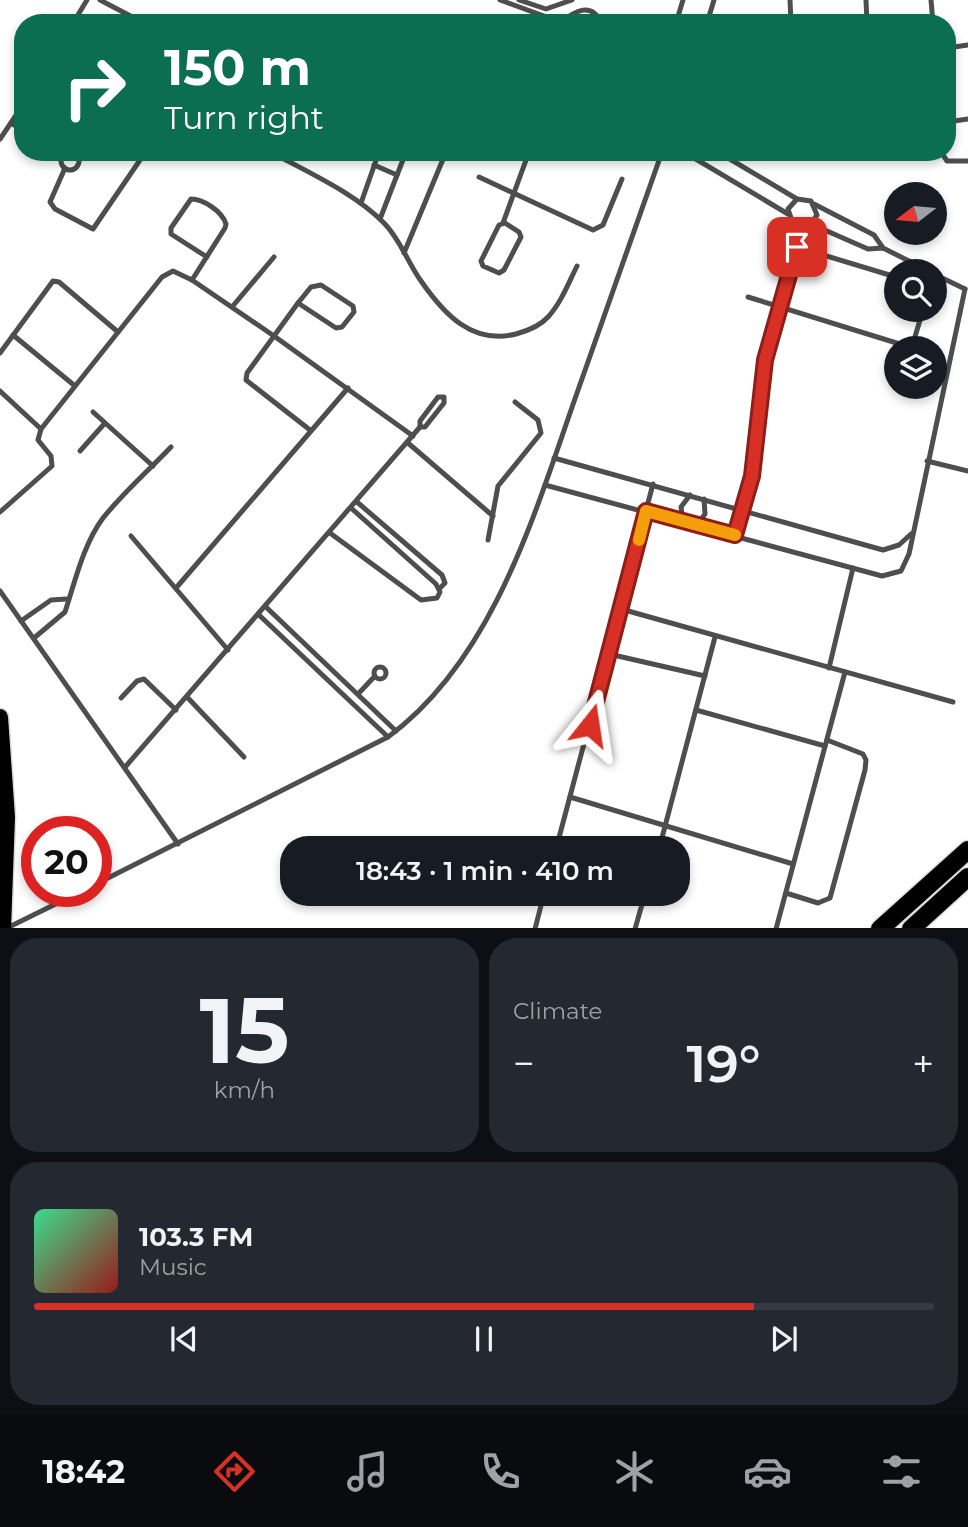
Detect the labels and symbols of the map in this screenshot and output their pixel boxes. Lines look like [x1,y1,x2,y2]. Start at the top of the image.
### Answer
north arrow [884,182,947,245]
pin [767,217,827,277]
position arrow [553,688,627,762]
speed limit sign: 20 [21,816,112,907]

